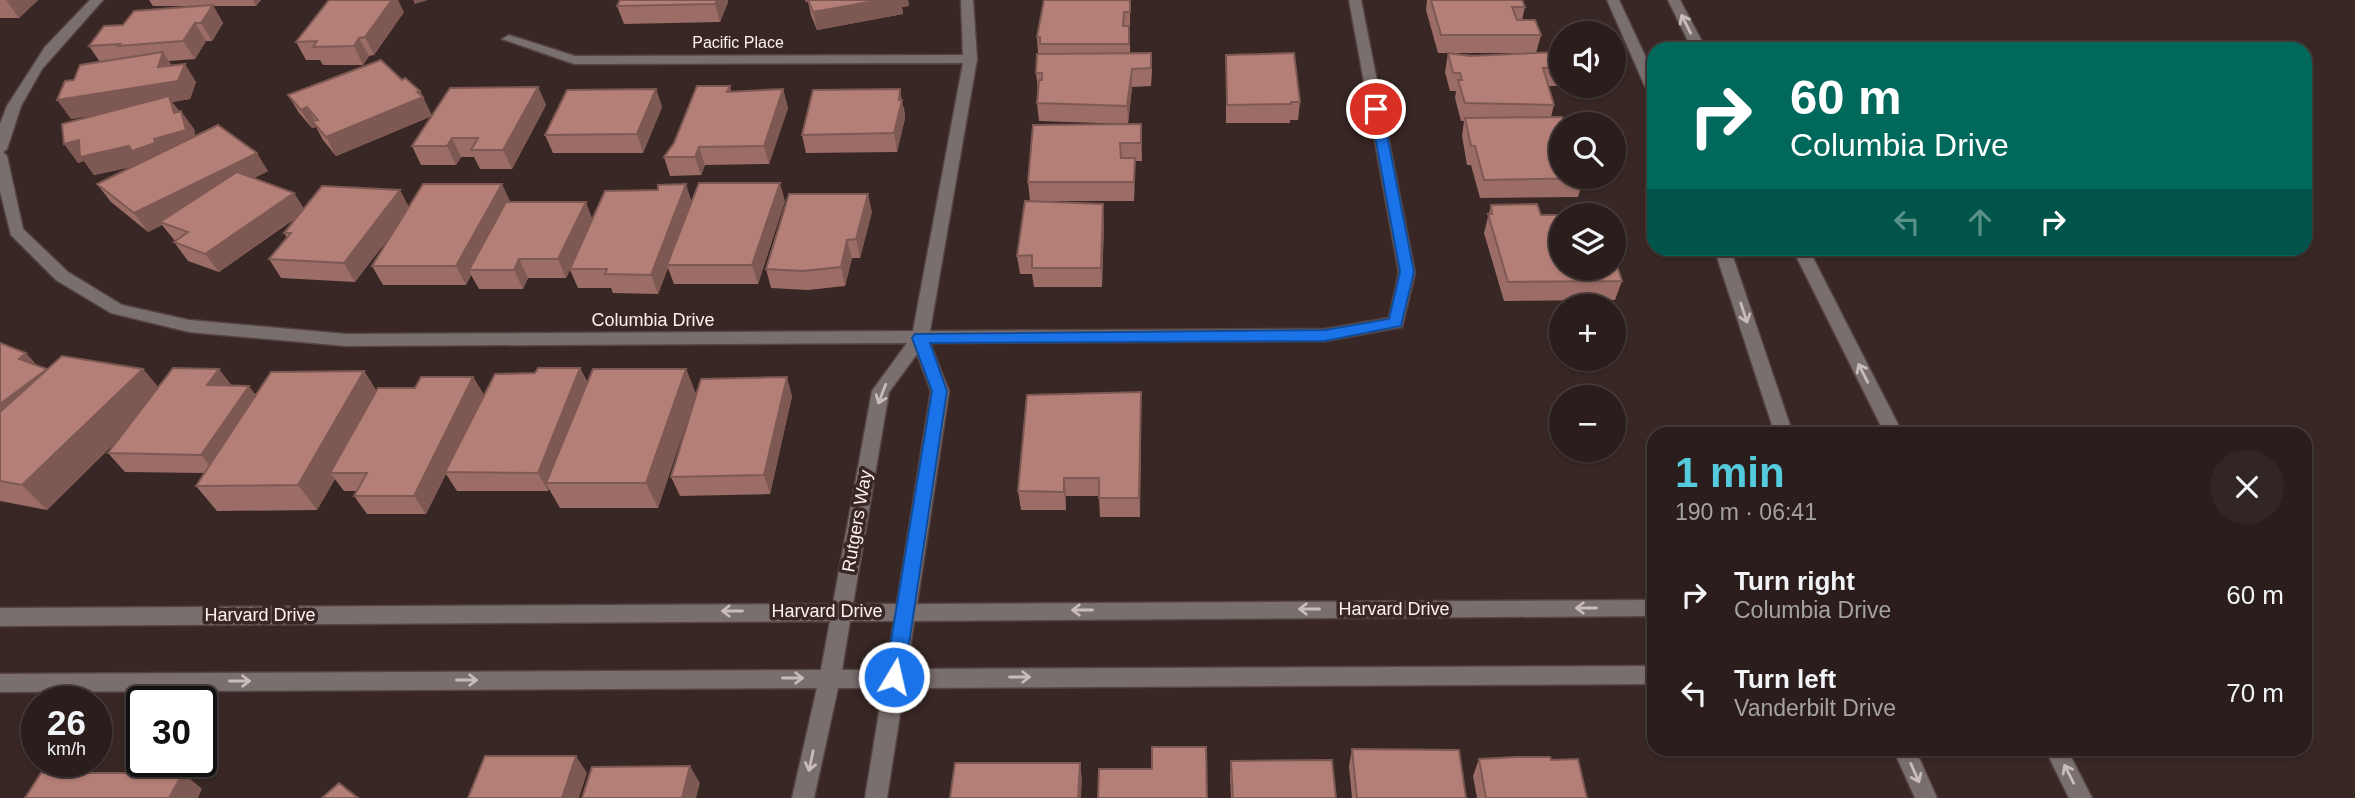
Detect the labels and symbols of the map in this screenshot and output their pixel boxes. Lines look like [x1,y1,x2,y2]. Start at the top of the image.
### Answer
one-way arrow [1679,15,1693,35]
street label: Pacific Place [692,34,784,51]
pin [1346,79,1406,139]
one-way arrow [1738,302,1751,324]
street label: Columbia Drive [591,310,715,330]
one-way arrow [1856,363,1869,384]
one-way arrow [875,383,888,404]
street label: Rutgers Way [838,468,876,574]
street label: Harvard Drive [1338,599,1450,619]
street label: Harvard Drive [771,601,883,621]
one-way arrow [1574,601,1597,615]
one-way arrow [1298,602,1321,616]
one-way arrow [1070,603,1093,617]
one-way arrow [720,604,743,618]
street label: Harvard Drive [204,605,316,625]
position arrow [857,640,931,714]
one-way arrow [1008,670,1031,684]
one-way arrow [781,671,804,685]
one-way arrow [455,673,478,687]
one-way arrow [228,674,251,688]
speed limit sign: 30 [126,686,217,777]
one-way arrow [804,749,818,772]
one-way arrow [1909,762,1922,784]
one-way arrow [2061,764,2075,784]

